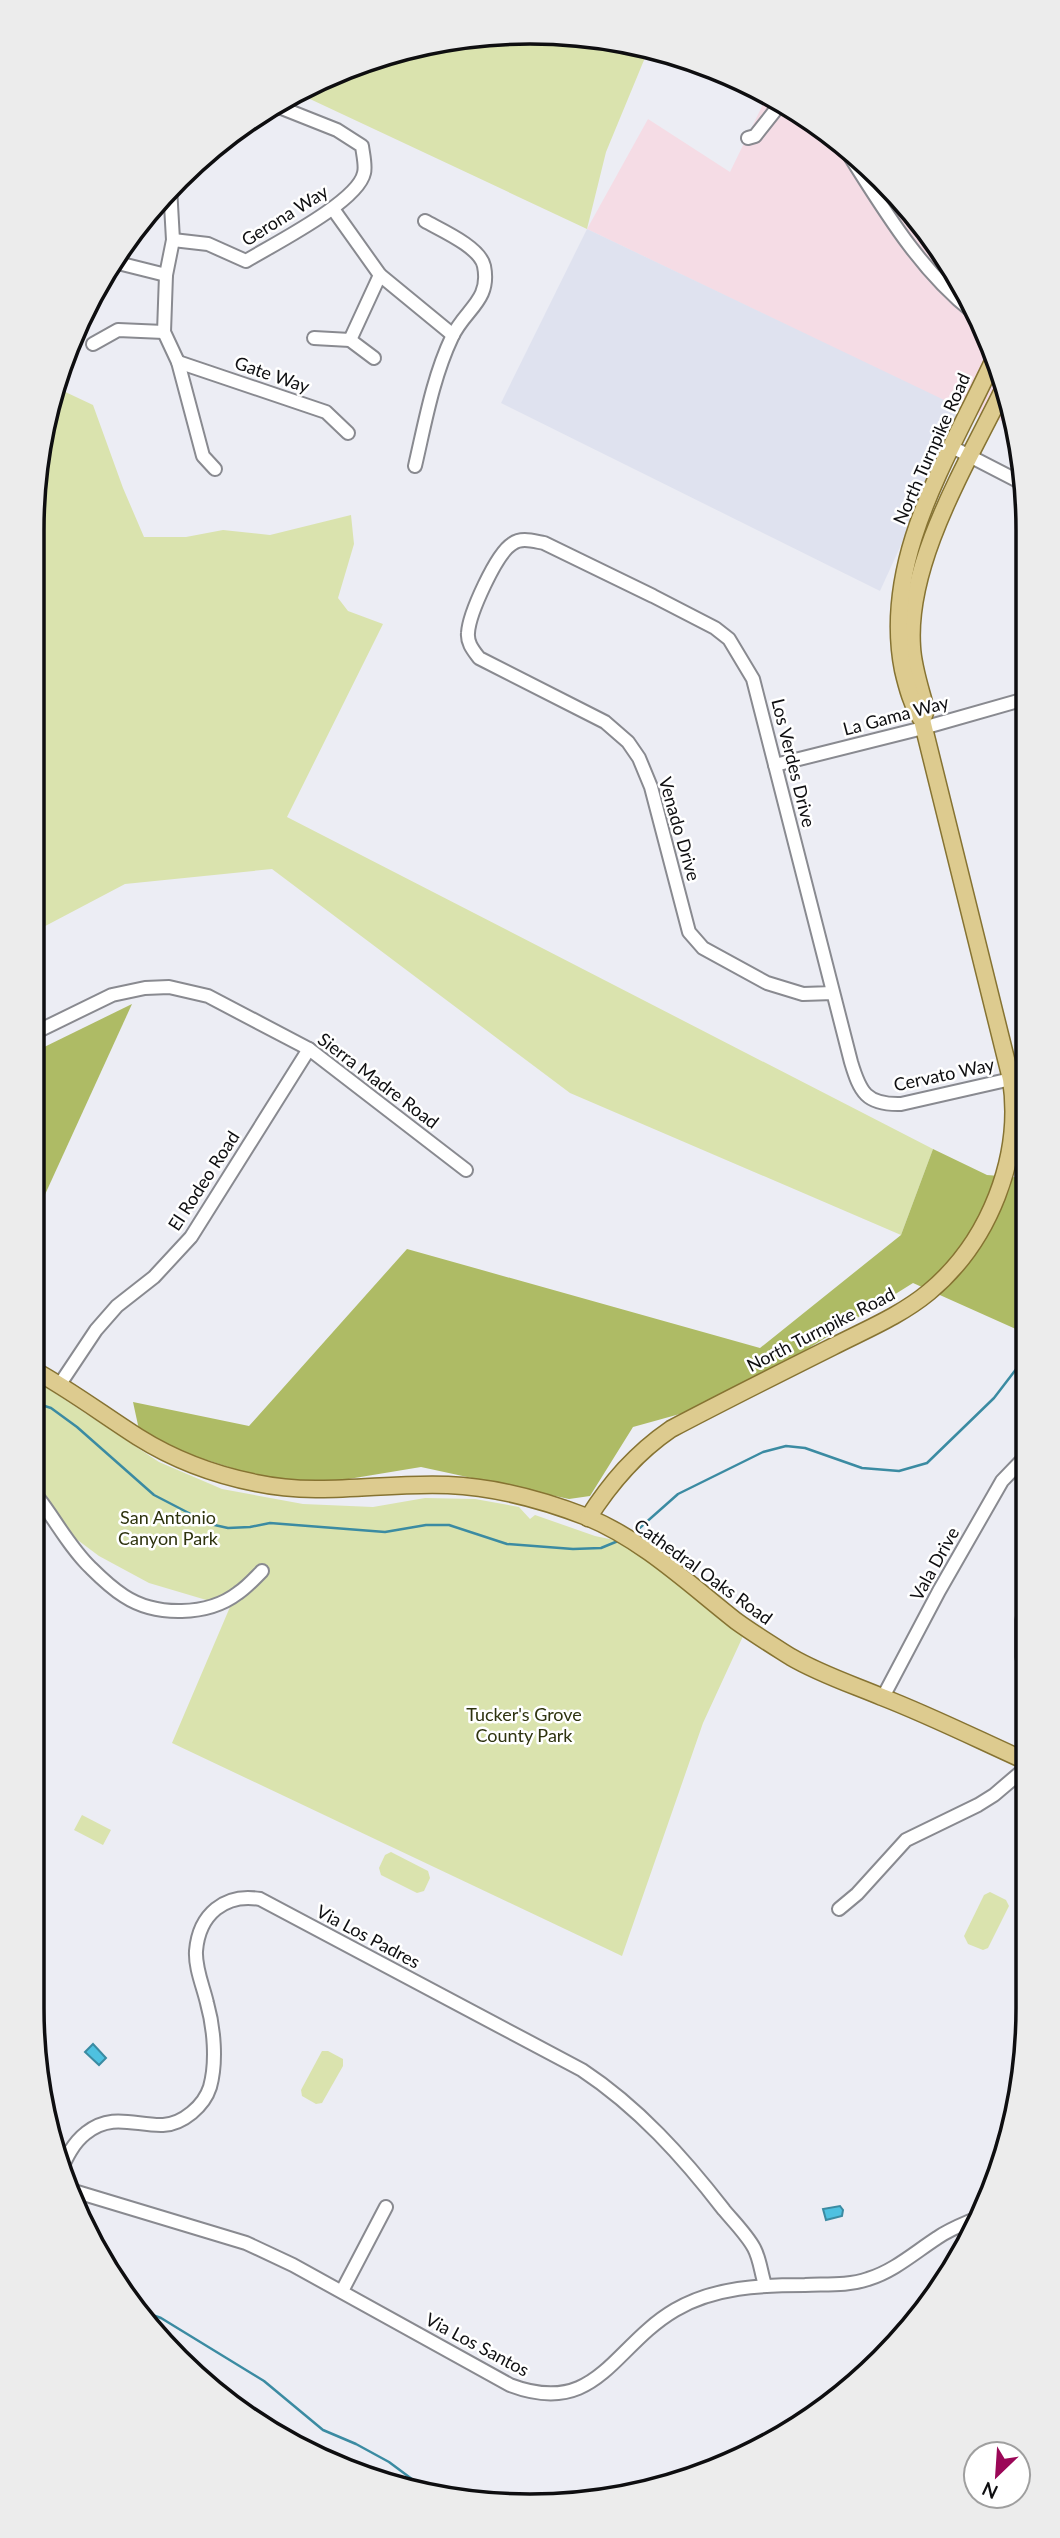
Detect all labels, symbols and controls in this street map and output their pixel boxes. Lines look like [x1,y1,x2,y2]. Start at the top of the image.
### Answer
street label: Gerona Way [237,179,332,250]
street label: Gate Way [232,351,313,397]
street label: North Turnpike Road [888,370,974,528]
street label: La Gama Way [840,690,952,740]
street label: Los Verdes Drive [767,696,821,829]
street label: Venado Drive [655,774,705,883]
street label: Sierra Madre Road [314,1028,443,1133]
street label: Cervato Way [891,1052,997,1095]
street label: El Rodeo Road [163,1126,244,1234]
street label: North Turnpike Road [743,1282,898,1376]
park label: San Antonio Canyon Park [118,1506,219,1549]
street label: Cathedral Oaks Road [630,1514,777,1629]
street label: Vala Drive [905,1523,963,1604]
park label: Tucker's Grove County Park [466,1703,582,1746]
street label: Via Los Padres [313,1900,424,1973]
street label: Via Los Santos [422,2308,533,2381]
north arrow [962,2440,1032,2510]
text: N [978,2477,1001,2504]

